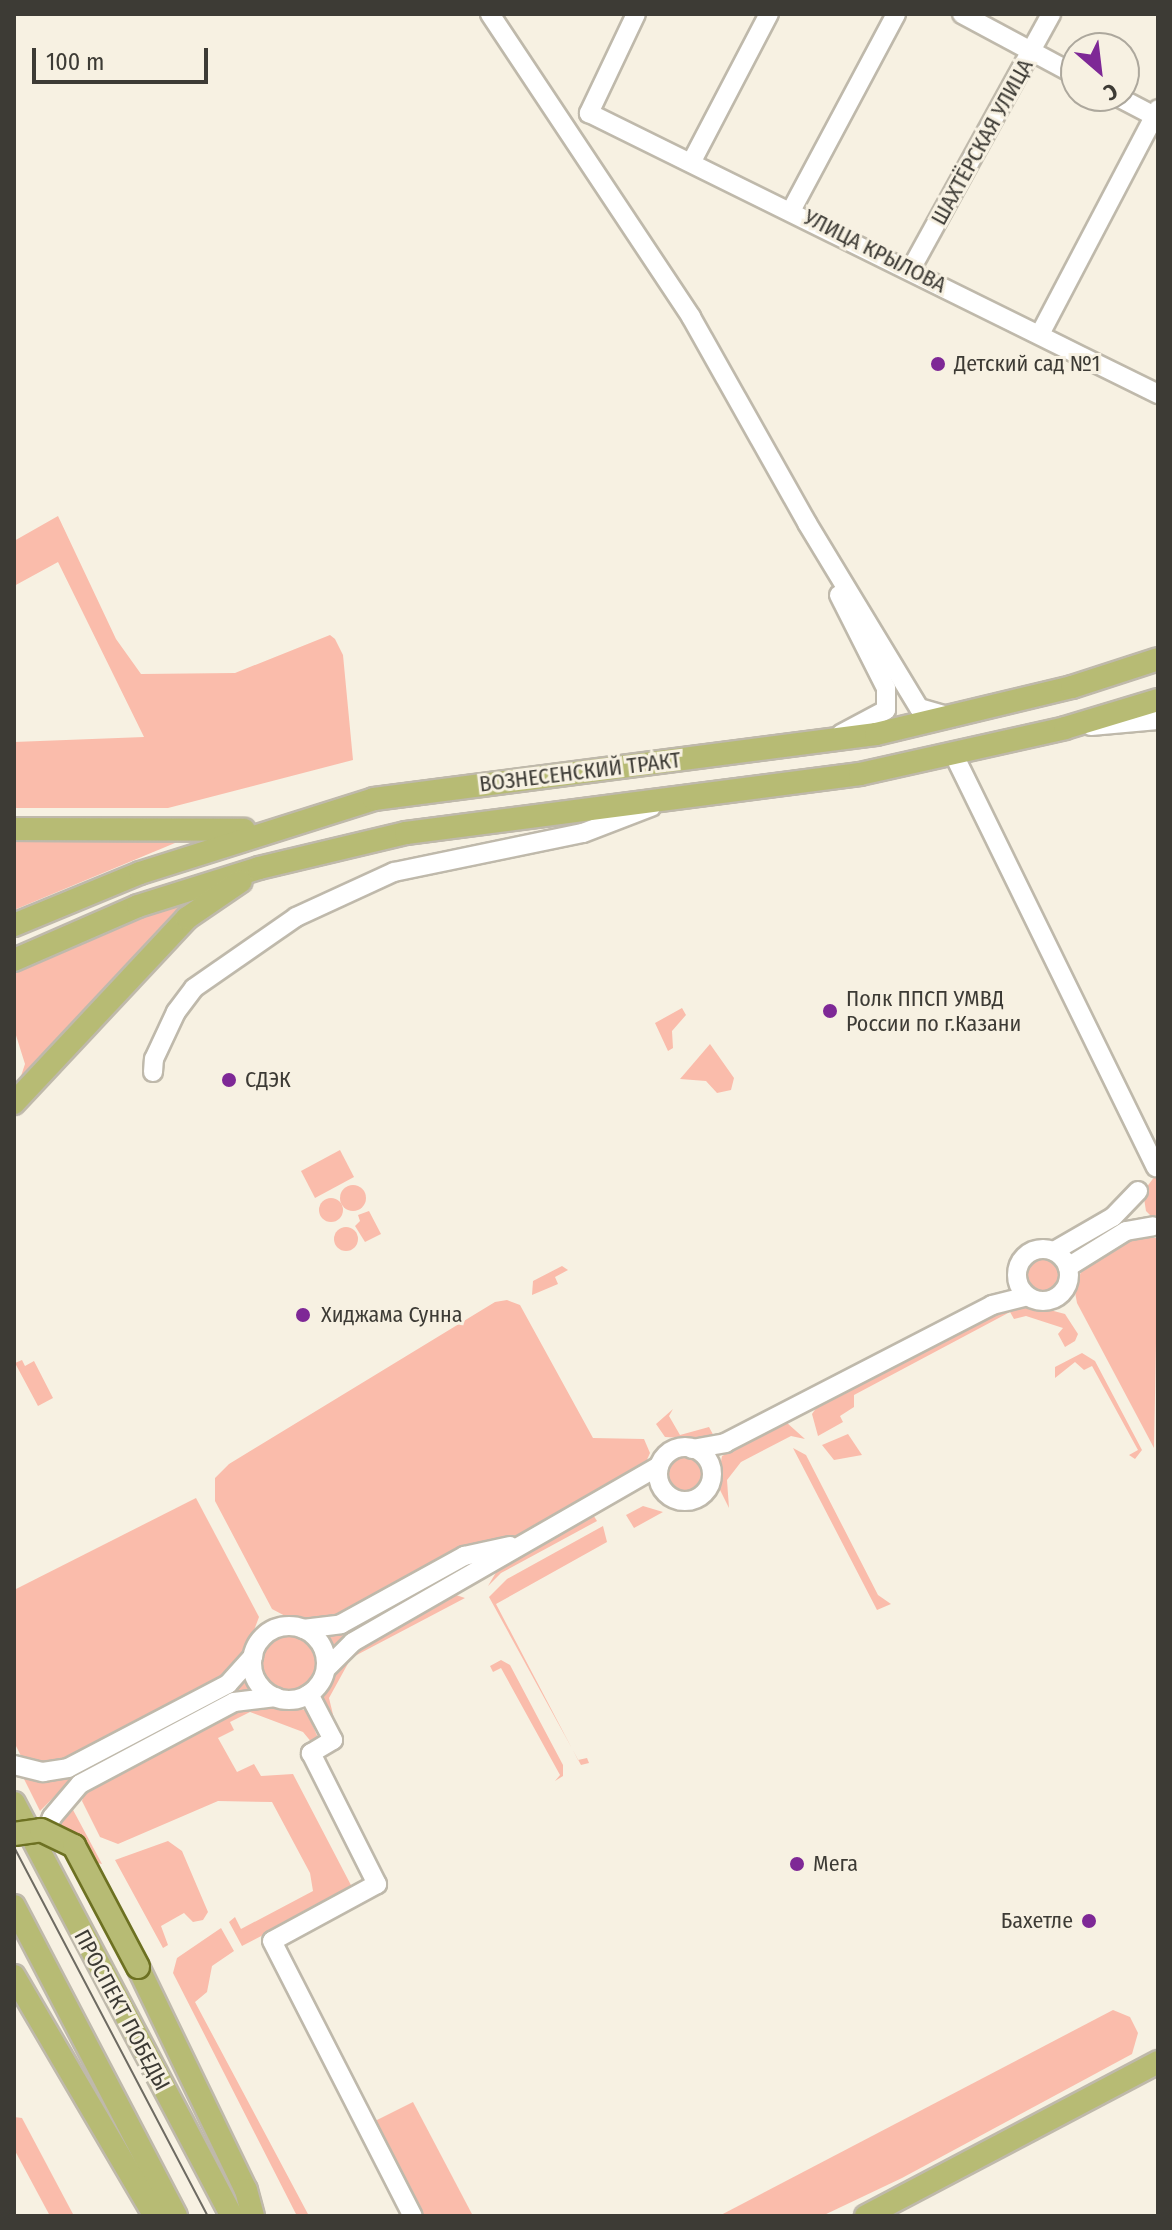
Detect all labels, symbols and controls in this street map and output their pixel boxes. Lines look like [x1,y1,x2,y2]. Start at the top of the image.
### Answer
scale bar [36,32,212,82]
north arrow [1060,32,1140,112]
text: 100 m [46,48,104,76]
street label: ШАХТЁРСКАЯ УЛИЦА [925,54,1039,230]
text: С [1099,77,1122,106]
street label: УЛИЦА КРЫЛОВА [799,204,951,298]
place label: Детский сад №1 [954,351,1100,377]
marker: Детский сад №1 [929,355,947,373]
street label: ВОЗНЕСЕНСКИЙ ТРАКТ [478,747,682,797]
place label: Полк ППСП УМВД России по г.Казани [846,985,1021,1036]
marker: Полк ППСП УМВД России по г.Казани [821,1002,839,1020]
place label: СДЭК [245,1067,291,1093]
marker: СДЭК [220,1071,238,1089]
place label: Хиджама Сунна [321,1302,463,1328]
marker: Хиджама Сунна [292,1304,314,1326]
place label: Мега [813,1851,858,1877]
marker: Мега [788,1855,806,1873]
place label: Бахетле [1001,1908,1073,1934]
marker: Бахетле [1080,1912,1098,1930]
street label: ПРОСПЕКТ ПОБЕДЫ [69,1925,175,2095]

